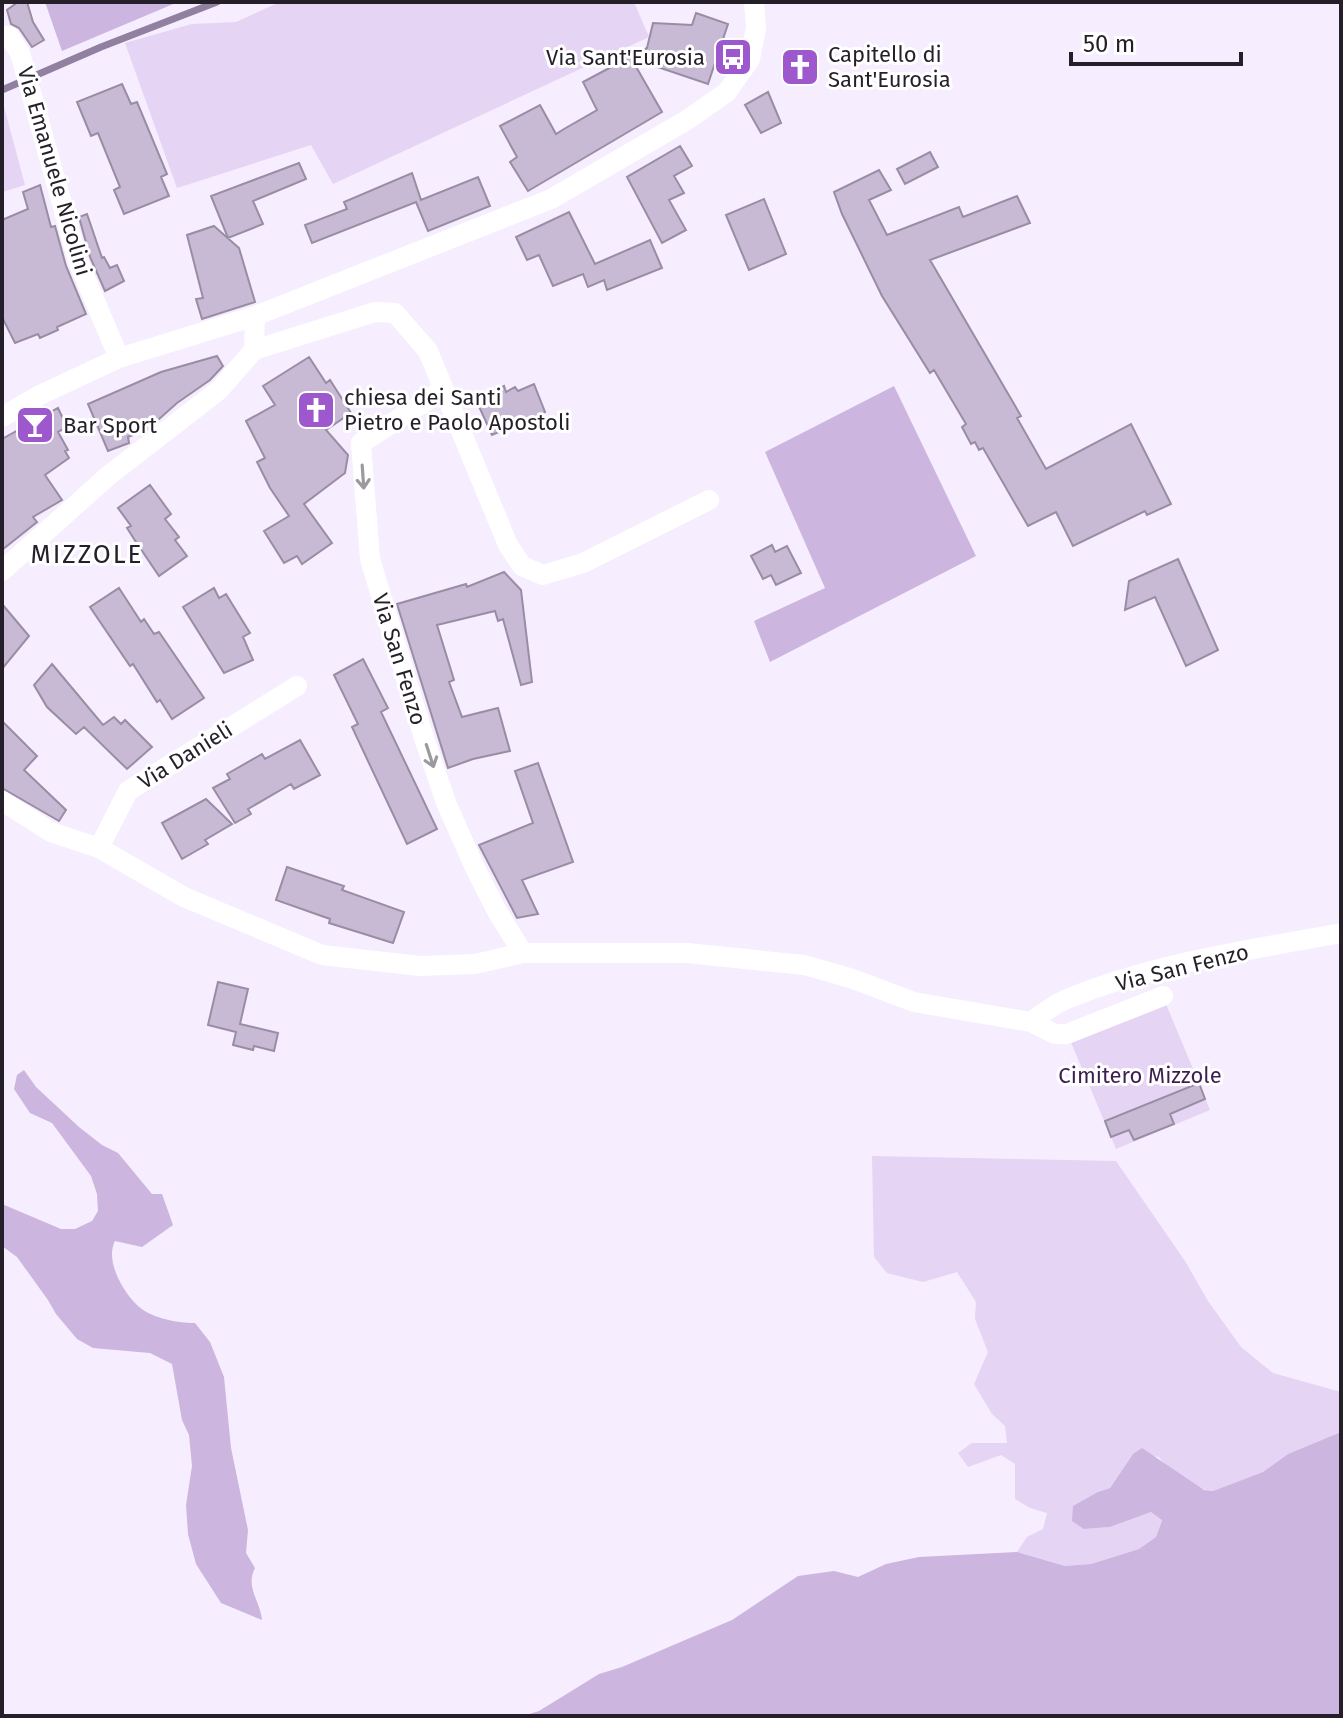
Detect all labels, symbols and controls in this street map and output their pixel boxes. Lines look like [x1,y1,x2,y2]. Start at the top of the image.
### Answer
scale bar [1071,16,1241,66]
text: 50 m [1083,30,1135,58]
bus stop icon: Via Sant'Eurosia [712,36,754,78]
place label: Capitello di Sant'Eurosia [828,41,951,93]
place label: Via Sant'Eurosia [546,44,705,71]
church icon: Capitello di Sant'Eurosia [779,46,821,88]
street label: Via Emanuele Nicolini [12,63,97,279]
place label: chiesa dei Santi Pietro e Paolo Apostoli [344,384,571,436]
church icon: chiesa dei Santi Pietro e Paolo Apostoli [295,389,337,431]
bar icon: Bar Sport [14,404,56,446]
place label: Bar Sport [63,412,157,439]
one-way arrow [356,464,371,490]
district label: MIZZOLE [30,539,144,570]
street label: Via San Fenzo [367,590,432,728]
street label: Via Danieli [133,716,237,795]
one-way arrow [424,743,439,768]
street label: Via San Fenzo [1113,938,1251,997]
park label: Cimitero Mizzole [1058,1062,1222,1089]

